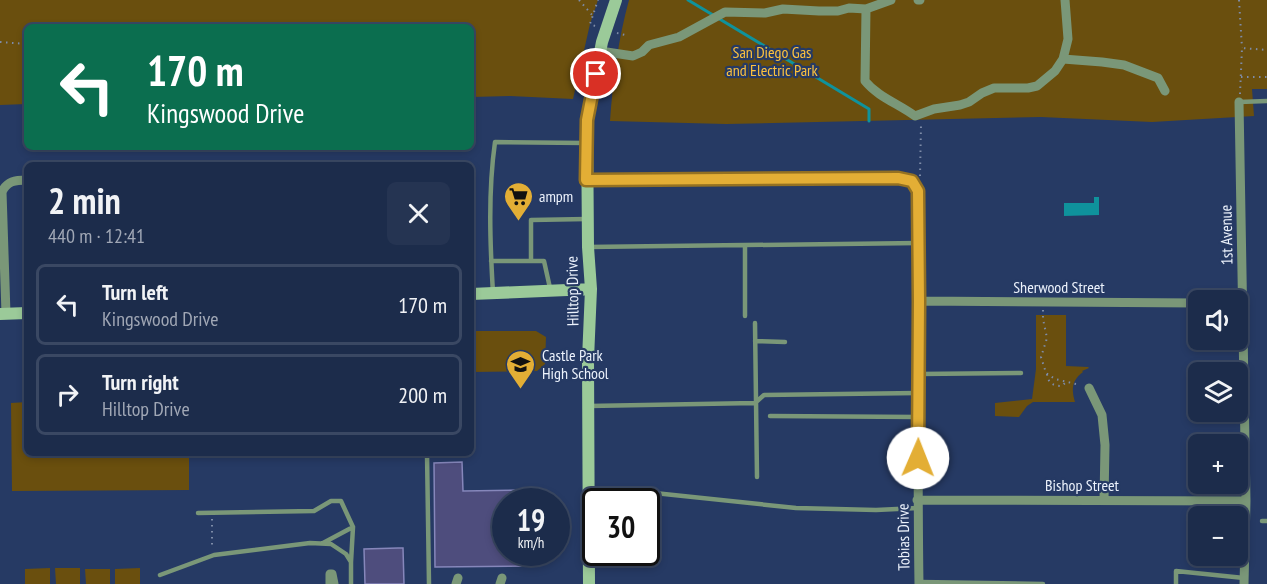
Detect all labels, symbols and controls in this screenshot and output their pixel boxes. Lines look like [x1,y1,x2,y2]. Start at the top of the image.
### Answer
park label: San Diego Gas and Electric Park [726,42,818,80]
text: 170 m [147,43,244,98]
icon: left [48,48,126,126]
pin [570,48,621,99]
icon: arrive [579,57,612,90]
text: Kingswood Drive [147,96,304,130]
text: 2 min [48,177,121,224]
supermarket icon: ampm [502,180,534,222]
button: close [387,182,450,245]
place label: ampm [539,186,573,206]
street label: 1st Avenue [1215,205,1237,265]
text: 440 m · 12:41 [48,223,145,249]
street label: Hilltop Drive [561,256,583,326]
street label: Sherwood Street [1013,277,1105,297]
text: Turn left [102,278,168,306]
icon: left [51,288,84,321]
map controls [1188,290,1248,566]
button: sound [1188,290,1248,350]
text: 170 m [398,291,447,319]
text: Kingswood Drive [102,306,219,332]
place label: Castle Park High School [542,345,609,383]
school or university icon: Castle Park High School [505,348,537,390]
button: layers [1188,362,1248,422]
text: Turn right [102,368,179,396]
icon: right [51,378,84,411]
text: 200 m [398,381,447,409]
text: Hilltop Drive [102,396,190,422]
position arrow [886,426,950,490]
button: + [1188,434,1248,494]
street label: Bishop Street [1045,475,1120,495]
speed limit sign: 30 [582,488,660,566]
text: 19 [517,500,545,539]
street label: Tobias Drive [892,503,914,571]
button: − [1188,506,1248,566]
text: km/h [518,533,544,552]

